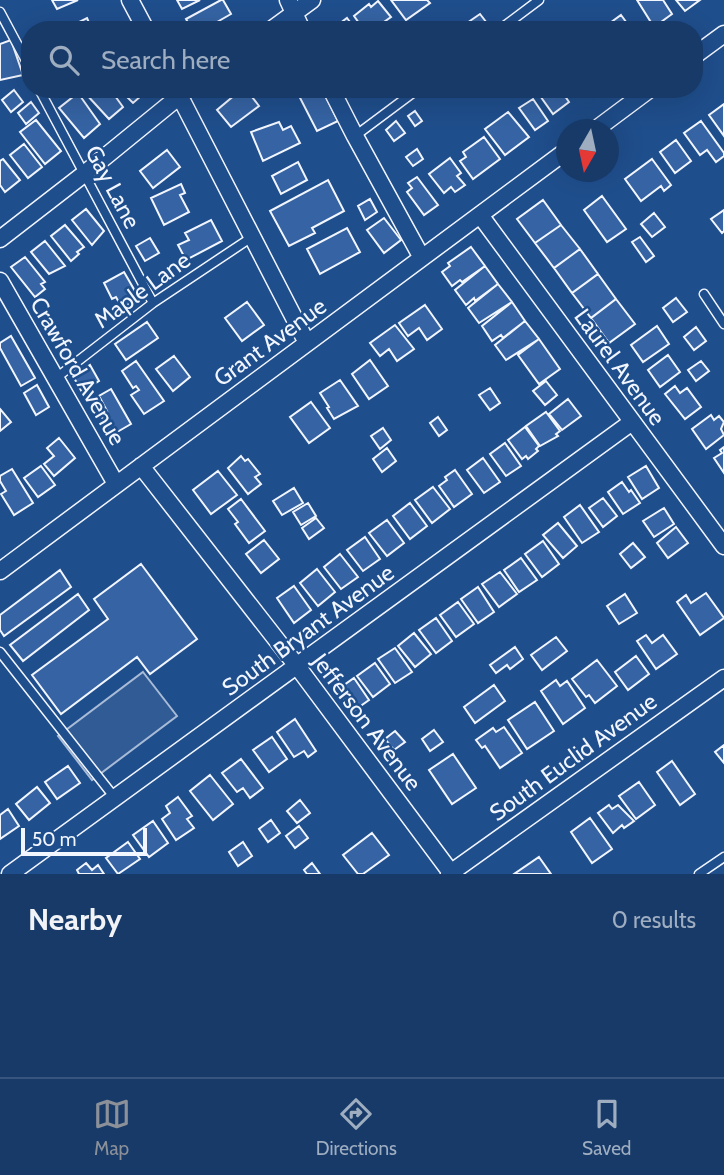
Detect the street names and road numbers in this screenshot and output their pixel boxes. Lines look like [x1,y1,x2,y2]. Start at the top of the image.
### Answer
street label: Gay Lane [80,141,147,234]
street label: Maple Lane [89,246,196,334]
street label: Crawford Avenue [24,292,132,450]
street label: Grant Avenue [208,292,332,392]
street label: Laurel Avenue [568,303,672,431]
street label: South Bryant Avenue [217,558,400,702]
street label: Jefferson Avenue [306,647,428,796]
street label: South Euclid Avenue [484,687,662,827]

